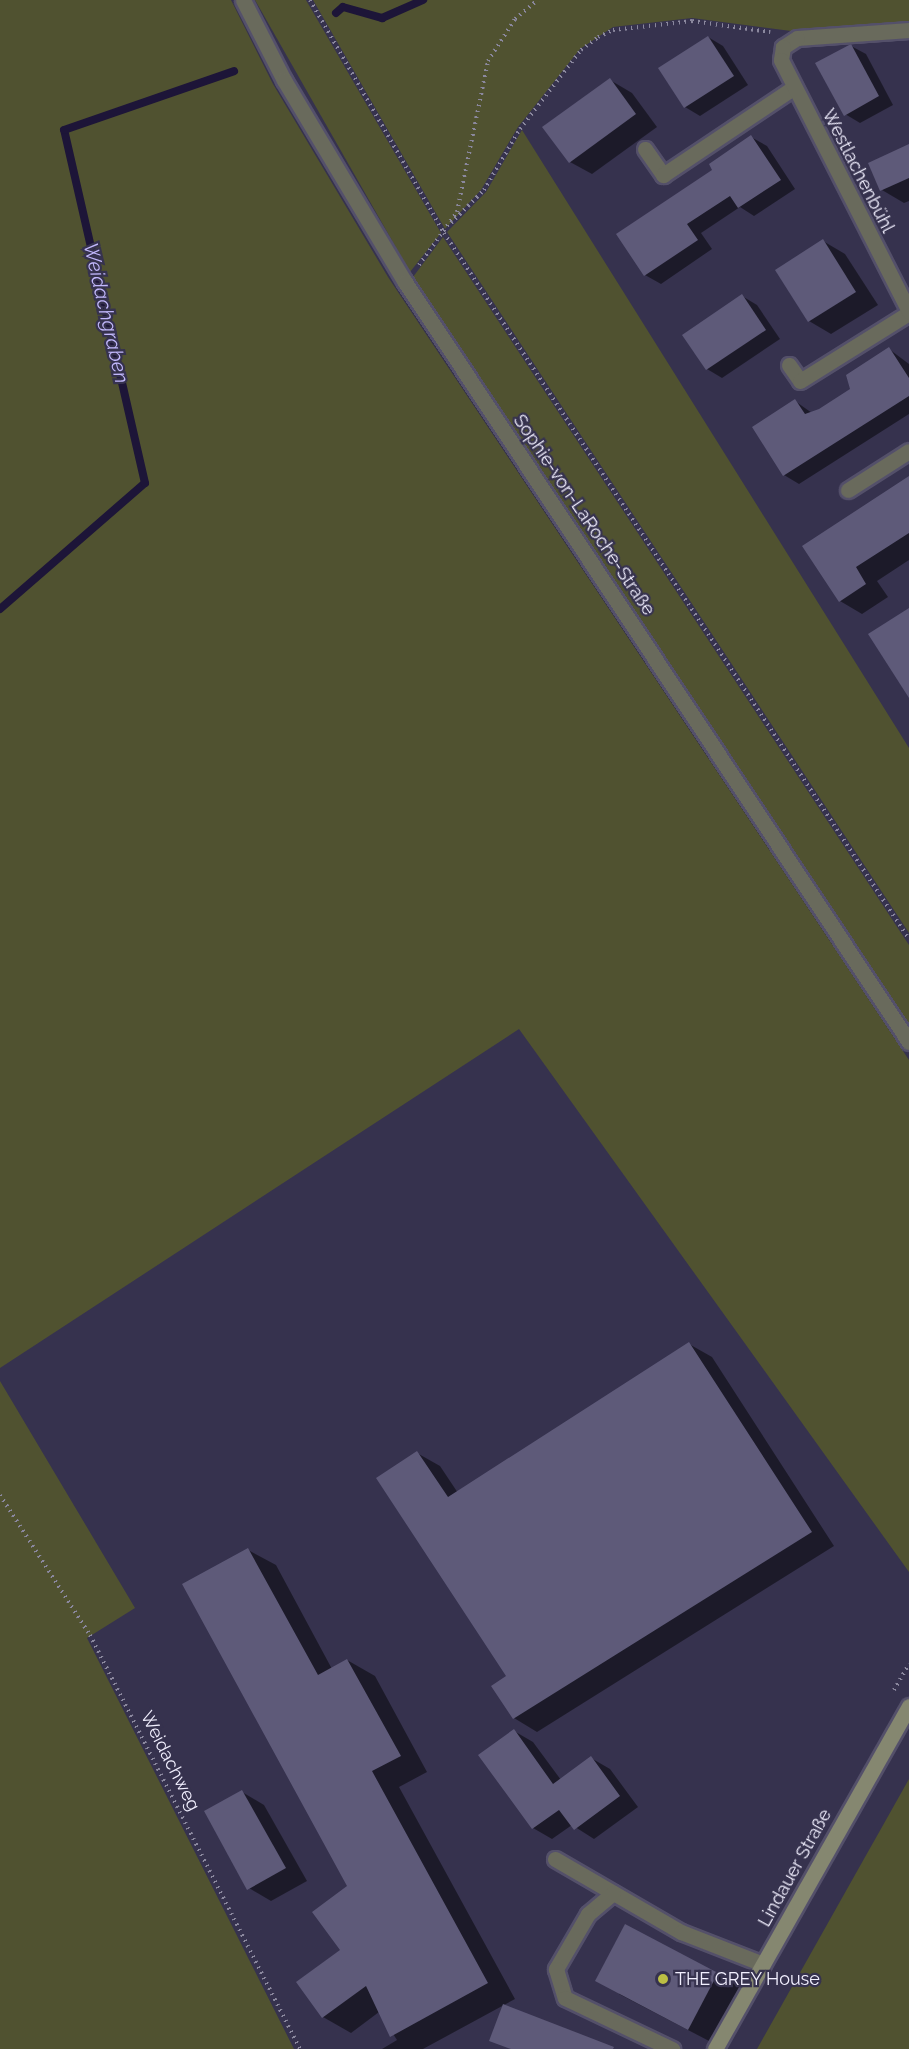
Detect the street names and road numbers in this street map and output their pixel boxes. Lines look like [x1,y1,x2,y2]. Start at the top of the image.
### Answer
street label: Westlachenbühl [817,105,899,237]
street label: Sophie-von-LaRoche-Straße [509,410,659,620]
street label: Weidachweg [136,1707,204,1815]
street label: Lindauer Straße [754,1805,836,1931]

